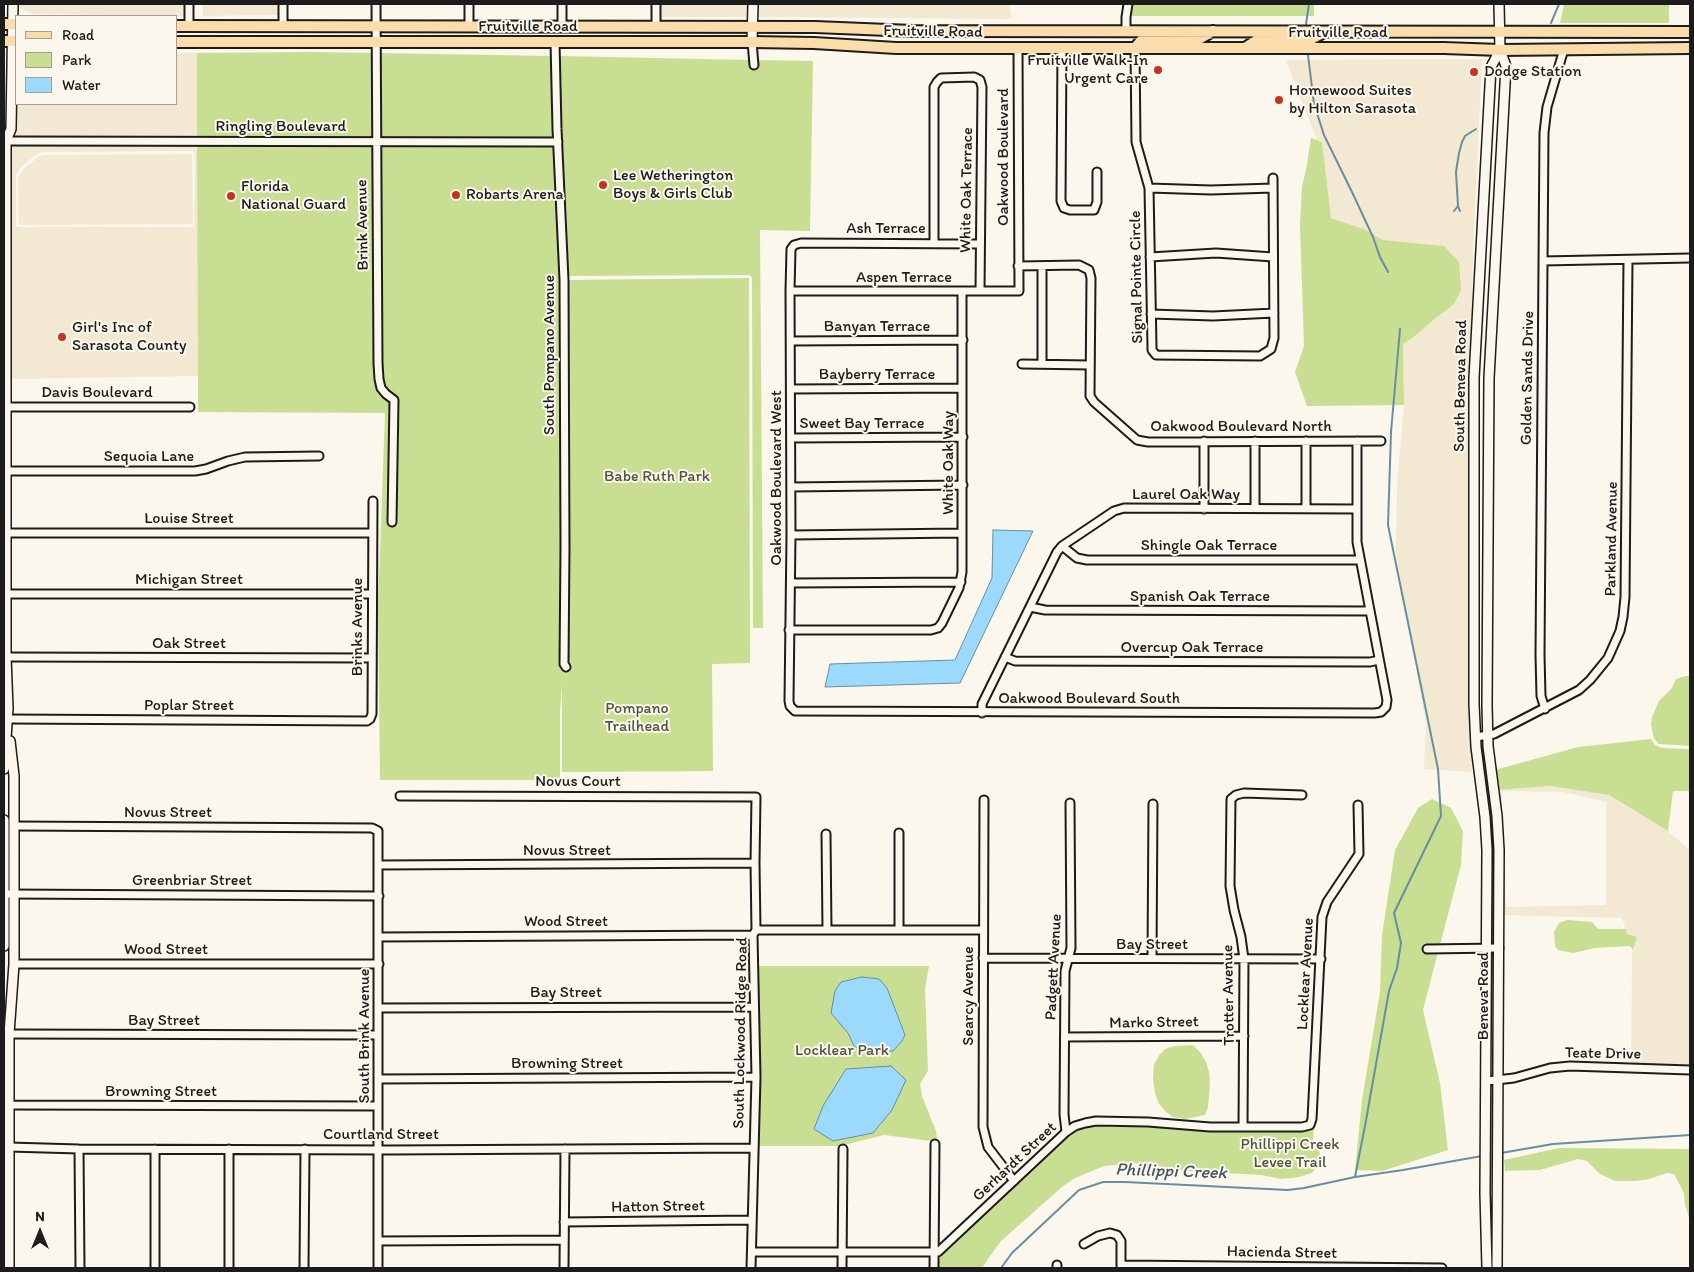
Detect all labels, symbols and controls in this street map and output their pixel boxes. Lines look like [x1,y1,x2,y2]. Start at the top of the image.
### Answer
legend [15,15,178,105]
street label: Fruitville Road [478,17,578,37]
street label: Fruitville Road [883,22,983,42]
street label: Fruitville Road [1288,23,1388,43]
text: Road [62,26,94,44]
text: Park [62,51,92,69]
place label: Fruitville Walk-In Urgent Care [1027,51,1148,89]
place label: Dodge Station [1484,62,1582,82]
marker: Fruitville Walk-In Urgent Care [1152,64,1164,76]
marker: Dodge Station [1468,66,1480,78]
text: Water [62,76,100,94]
place label: Homewood Suites by Hilton Sarasota [1289,81,1416,119]
street label: Oakwood Boulevard [994,88,1014,226]
marker: Homewood Suites by Hilton Sarasota [1273,94,1285,106]
street label: Ringling Boulevard [216,117,346,137]
street label: White Oak Terrace [956,127,978,253]
place label: Lee Wetherington Boys & Girls Club [613,166,733,204]
place label: Florida National Guard [241,177,346,215]
street label: Brink Avenue [353,179,373,271]
marker: Lee Wetherington Boys & Girls Club [597,179,609,191]
place label: Robarts Arena [466,185,563,205]
marker: Robarts Arena [450,189,462,201]
marker: Florida National Guard [225,190,237,202]
street label: Signal Pointe Circle [1126,210,1148,344]
street label: Ash Terrace [846,219,926,239]
street label: Aspen Terrace [856,268,952,288]
street label: South Pompano Avenue [540,275,560,435]
street label: Golden Sands Drive [1517,311,1539,445]
street label: Banyan Terrace [824,317,930,337]
place label: Girl's Inc of Sarasota County [72,318,187,356]
street label: South Beneva Road [1450,320,1472,452]
marker: Girl's Inc of Sarasota County [56,331,68,343]
street label: Bayberry Terrace [819,365,935,385]
street label: Davis Boulevard [41,383,153,403]
street label: Oakwood Boulevard West [767,390,787,566]
street label: White Oak Way [939,411,959,515]
street label: Sweet Bay Terrace [800,414,924,434]
street label: Oakwood Boulevard North [1150,417,1332,437]
street label: Sequoia Lane [104,447,194,467]
park label: Babe Ruth Park [604,467,710,487]
street label: Parkland Avenue [1601,481,1623,597]
street label: Laurel Oak Way [1132,485,1240,505]
street label: Louise Street [144,509,234,529]
street label: Shingle Oak Terrace [1141,536,1277,556]
street label: Michigan Street [135,570,243,590]
street label: Brinks Avenue [348,578,368,676]
street label: Spanish Oak Terrace [1130,587,1270,607]
street label: Oak Street [152,634,226,654]
street label: Overcup Oak Terrace [1120,638,1264,658]
street label: Oakwood Boulevard South [998,689,1180,709]
street label: Poplar Street [144,696,234,716]
park label: Pompano Trailhead [605,699,669,737]
street label: Novus Court [535,772,621,792]
street label: Novus Street [124,803,212,823]
street label: Novus Street [523,841,611,861]
street label: Greenbriar Street [132,871,252,891]
street label: Wood Street [524,912,608,932]
street label: Padgett Avenue [1042,913,1066,1021]
street label: Locklear Avenue [1293,917,1319,1031]
street label: Bay Street [1116,935,1188,955]
street label: South Lockwood Ridge Road [730,937,752,1129]
street label: Wood Street [124,940,208,960]
street label: Trotter Avenue [1219,944,1239,1046]
street label: Searcy Avenue [959,946,979,1046]
street label: Beneva Road [1474,952,1494,1040]
street label: South Brink Avenue [355,969,375,1103]
street label: Bay Street [530,983,602,1003]
street label: Bay Street [128,1011,200,1031]
street label: Marko Street [1109,1013,1199,1033]
park label: Locklear Park [795,1041,889,1061]
street label: Teate Drive [1565,1044,1641,1064]
street label: Browning Street [511,1054,623,1074]
street label: Browning Street [105,1082,217,1102]
street label: Gerhardt Street [969,1118,1061,1206]
street label: Courtland Street [323,1125,439,1145]
park label: Phillippi Creek Levee Trail [1241,1135,1339,1173]
water label: Phillippi Creek [1115,1159,1227,1185]
street label: Hatton Street [611,1197,705,1217]
north arrow [15,1207,65,1257]
text: N [35,1208,45,1225]
street label: Hacienda Street [1227,1242,1337,1264]

